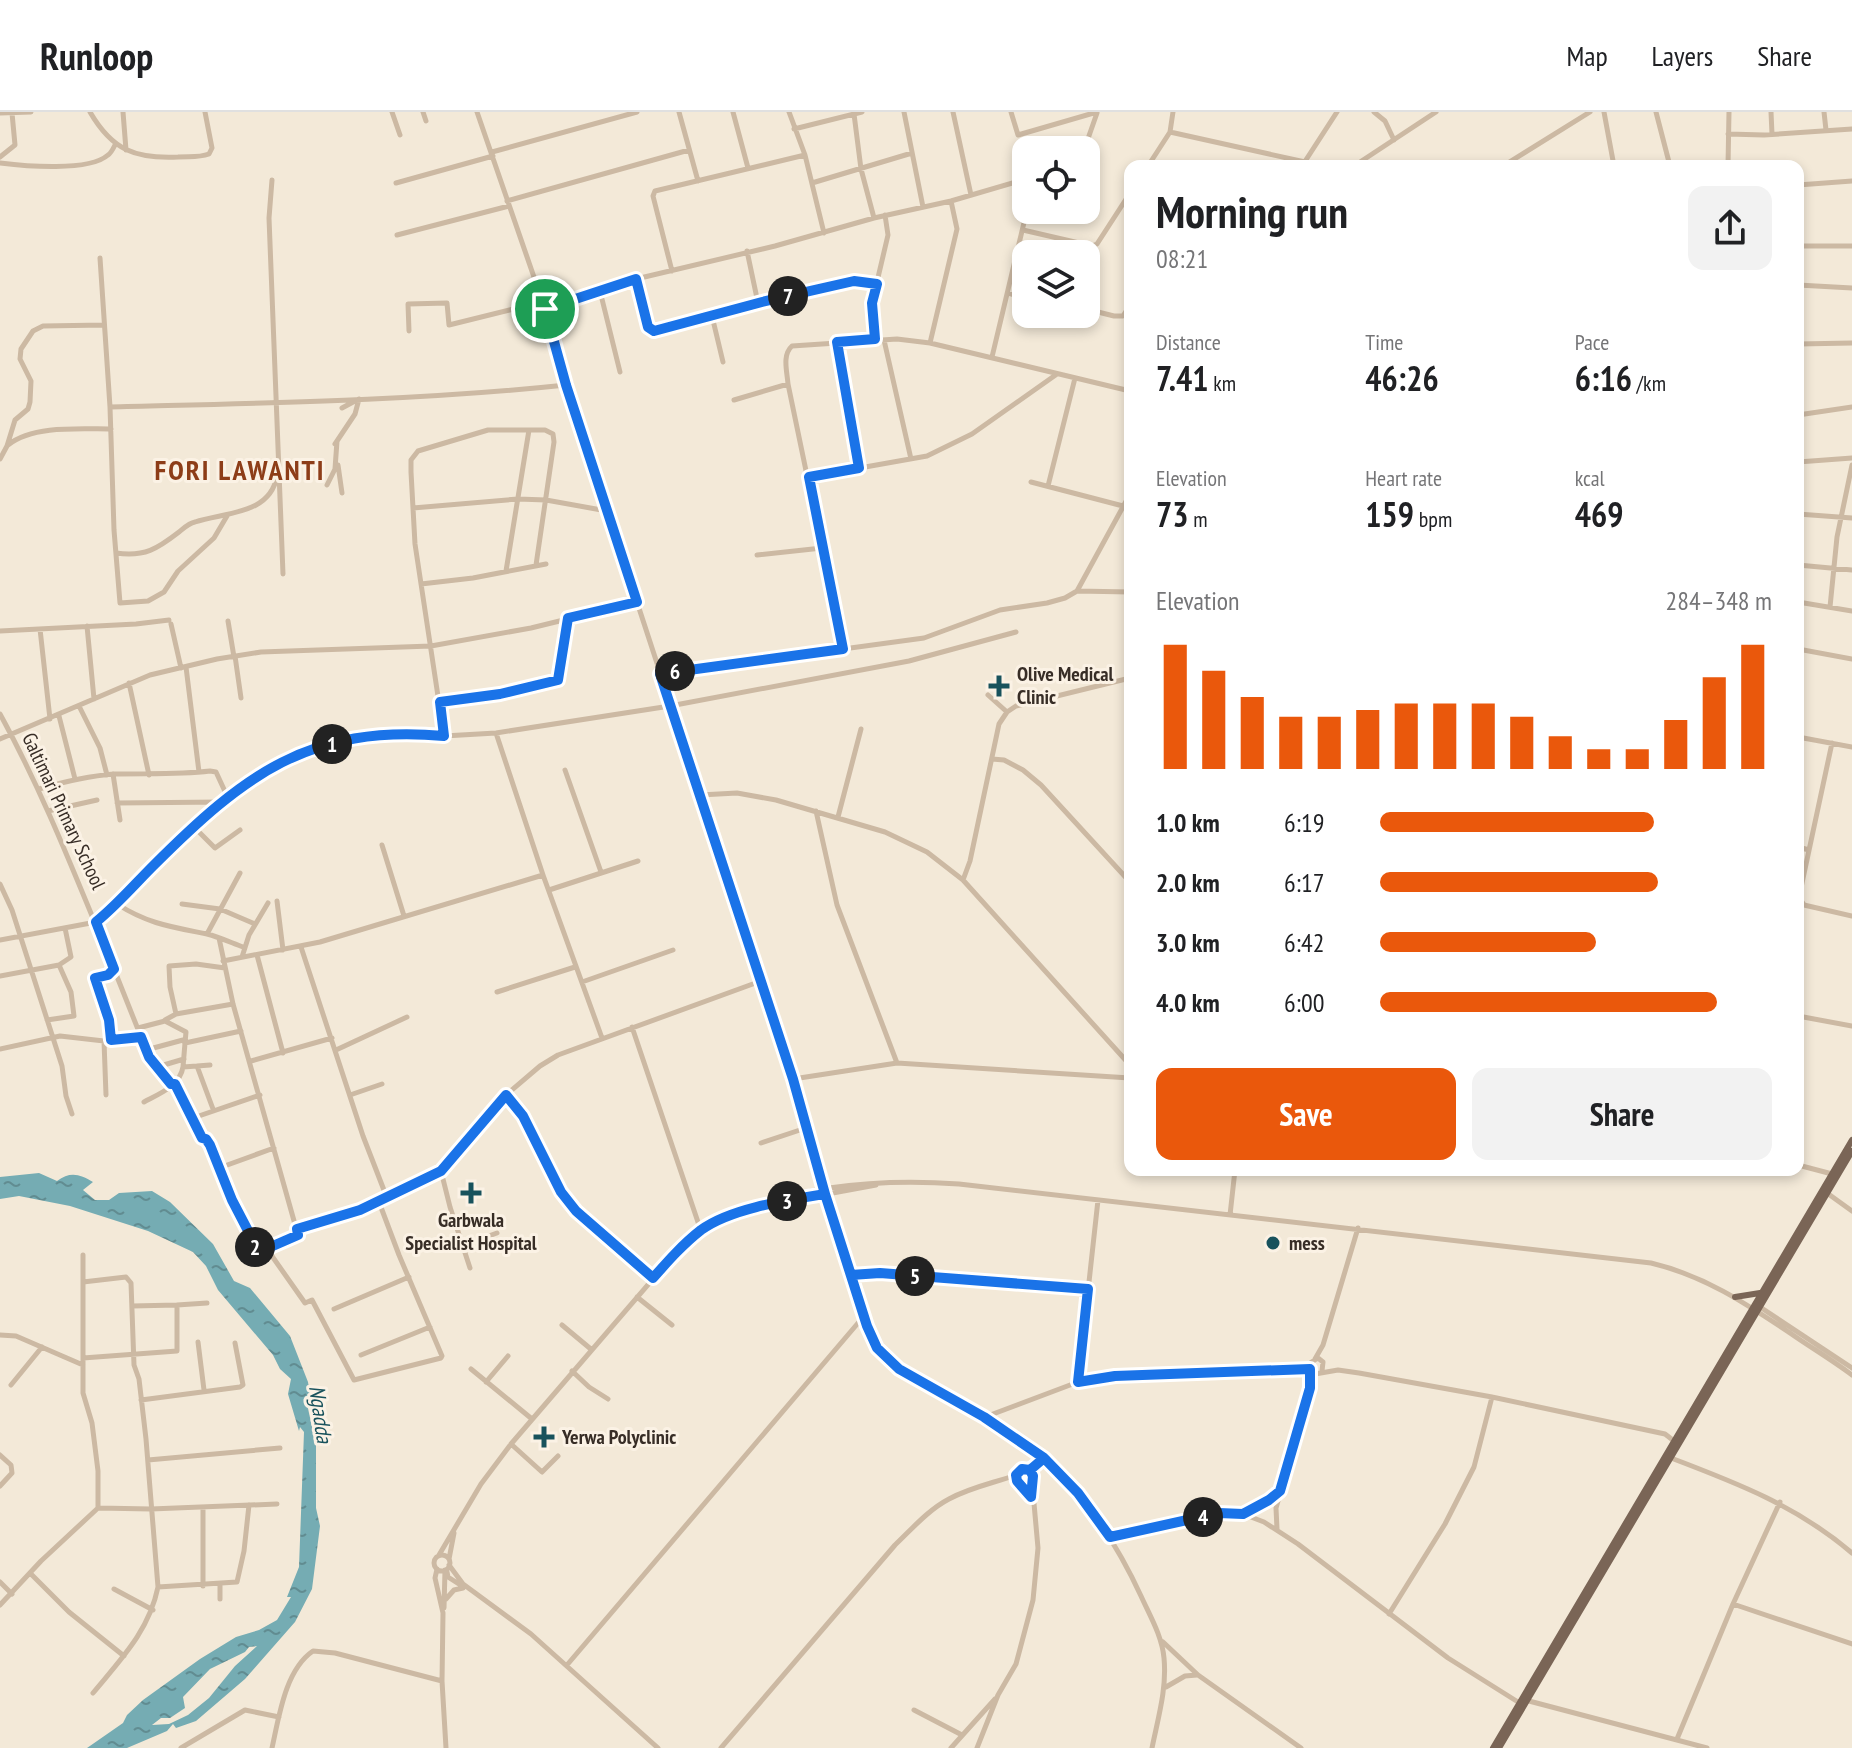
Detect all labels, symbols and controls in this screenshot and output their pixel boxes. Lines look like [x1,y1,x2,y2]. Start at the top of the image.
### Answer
text: Runloop [40,31,153,80]
text: Map [1566,37,1608,74]
text: Layers [1652,37,1713,74]
text: Share [1757,37,1812,74]
map controls [1012,136,1100,328]
button: locate [1012,136,1100,224]
text: Morning run [1156,183,1348,240]
button: share [1688,186,1772,270]
button: layers [1012,240,1100,328]
text: 08:21 [1156,242,1208,275]
pin [511,275,579,343]
pin: 7 [768,276,808,316]
text: 7 [783,282,793,310]
icon: arrive [523,287,567,331]
text: Distance [1156,328,1221,356]
text: Time [1365,328,1403,356]
text: Pace [1575,328,1609,356]
text: 7.41 [1156,356,1209,400]
text: 46:26 [1365,356,1439,400]
text: 6:16 [1575,356,1632,400]
text: km [1209,369,1236,397]
text: /km [1632,369,1666,397]
district label: FORI LAWANTI [155,451,325,488]
text: Elevation [1156,464,1227,492]
text: Heart rate [1365,464,1442,492]
text: kcal [1575,464,1605,492]
text: 73 [1156,492,1189,536]
text: 159 [1365,492,1414,536]
text: 469 [1575,492,1623,536]
text: m [1189,505,1208,533]
text: bpm [1414,505,1452,533]
text: Elevation [1156,584,1239,617]
text: 284–348 m [1666,584,1772,617]
pin: 6 [655,651,695,691]
text: 6 [670,657,680,685]
place label: Olive Medical Clinic [1017,661,1113,710]
marker: Olive Medical Clinic [988,675,1010,697]
pin: 1 [312,724,352,764]
street label: Galtimari Primary School [16,729,112,894]
text: 1 [327,730,337,758]
text: 1.0 km [1156,806,1220,839]
text: 6:19 [1284,806,1324,839]
text: 2.0 km [1156,866,1220,899]
text: 6:17 [1284,866,1324,899]
text: 3.0 km [1156,926,1220,959]
text: 6:42 [1284,926,1324,959]
text: 4.0 km [1156,986,1220,1019]
text: 6:00 [1284,986,1324,1019]
button: Save [1156,1068,1456,1160]
button: Share [1472,1068,1772,1160]
pin: 3 [767,1181,807,1221]
marker: Garbwala Specialist Hospital [460,1182,482,1204]
text: 3 [782,1187,792,1215]
place label: Garbwala Specialist Hospital [405,1207,537,1256]
pin: 2 [235,1227,275,1267]
place label: mess [1289,1230,1325,1256]
text: 2 [250,1233,260,1261]
marker: mess [1264,1234,1282,1252]
pin: 5 [895,1256,935,1296]
text: 5 [910,1262,920,1290]
water label: Ngadda [303,1383,339,1446]
place label: Yerwa Polyclinic [561,1424,676,1450]
marker: Yerwa Polyclinic [533,1426,555,1448]
pin: 4 [1183,1497,1223,1537]
text: 4 [1198,1503,1208,1531]

